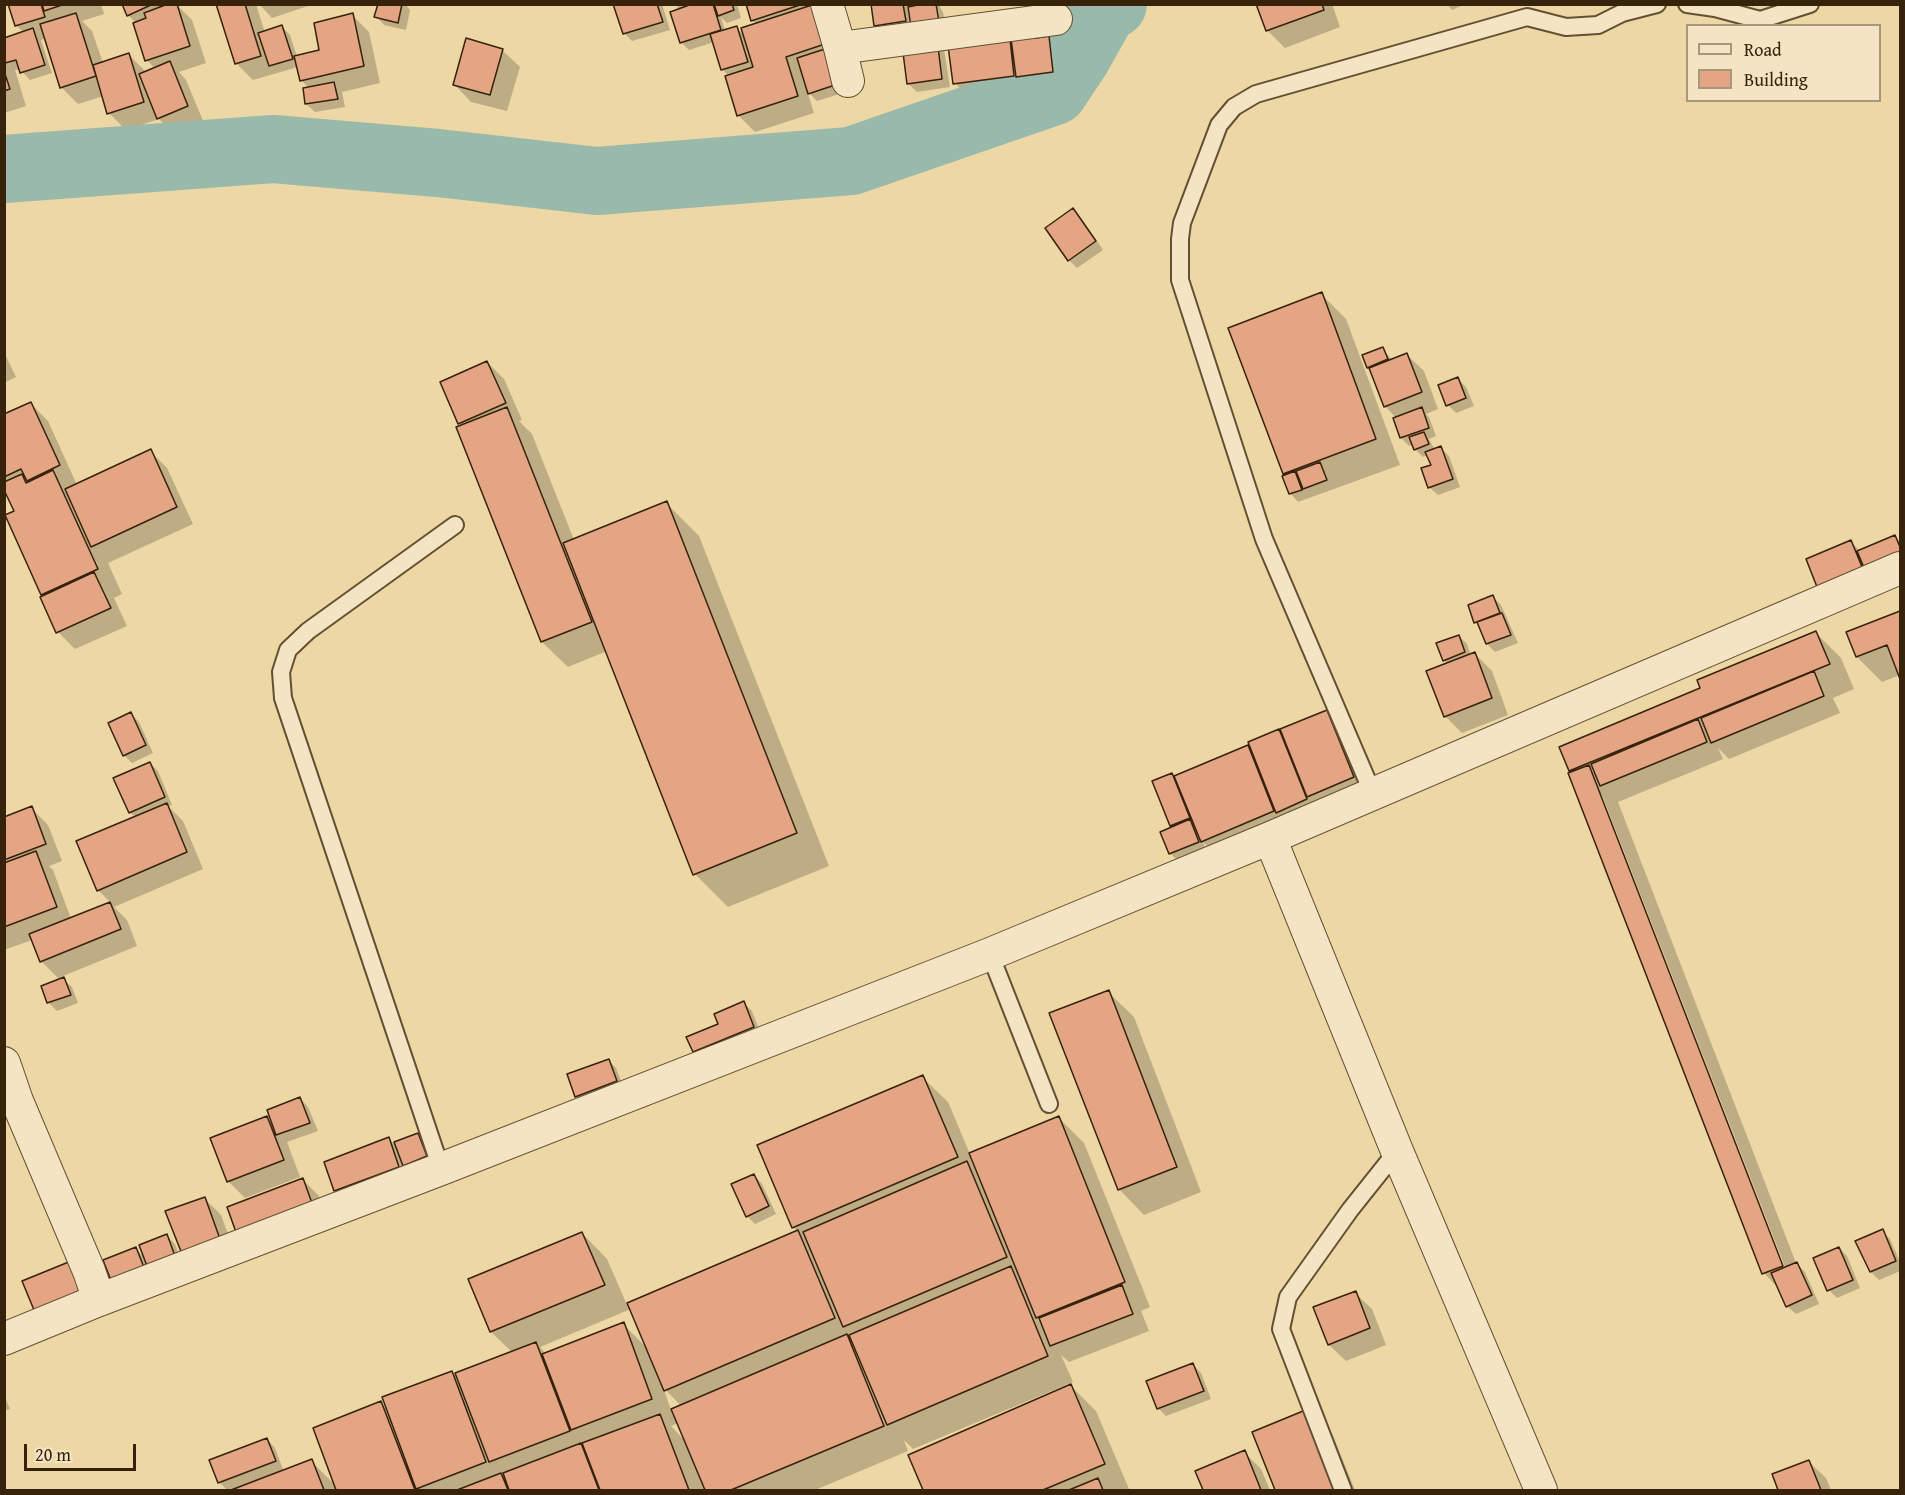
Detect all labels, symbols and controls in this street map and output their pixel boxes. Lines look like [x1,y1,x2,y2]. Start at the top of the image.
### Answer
legend [1686,24,1881,102]
text: Road [1744,36,1782,63]
text: Building [1744,66,1808,93]
scale bar [27,1432,140,1470]
text: 20 m [35,1441,71,1468]

